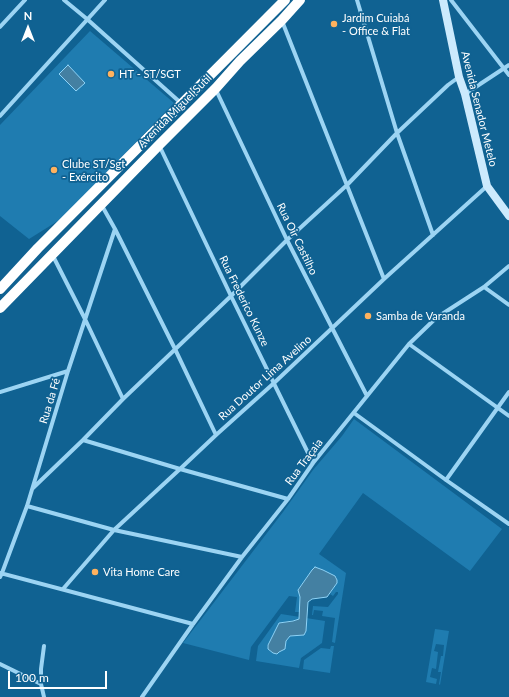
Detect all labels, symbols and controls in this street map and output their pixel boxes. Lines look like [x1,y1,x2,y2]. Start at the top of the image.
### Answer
north arrow [8,8,48,48]
text: N [24,9,32,22]
place label: Jardim Cuiabá - Office & Flat [342,11,410,37]
marker: Jardim Cuiabá - Office & Flat [329,19,339,29]
street label: Avenida Senador Metelo [458,50,500,168]
place label: HT - ST/SGT [119,67,181,81]
marker: HT - ST/SGT [106,69,116,79]
street label: Avenida Miguel Sutil [135,71,215,151]
place label: Clube ST/Sgt - Exército [62,157,125,183]
marker: Clube ST/Sgt - Exército [49,165,59,175]
street label: Rua Oir Castilho [274,201,320,277]
street label: Rua Frederico Kunze [216,254,272,348]
place label: Samba de Varanda [376,309,465,323]
marker: Samba de Varanda [363,311,373,321]
street label: Rua Doutor Lima Avelino [216,333,314,423]
street label: Rua da Fé [37,377,63,425]
street label: Rua Traçaia [282,436,326,488]
place label: Vita Home Care [103,565,180,579]
marker: Vita Home Care [90,567,100,577]
scale bar [10,663,109,689]
text: 100 m [15,670,49,685]

